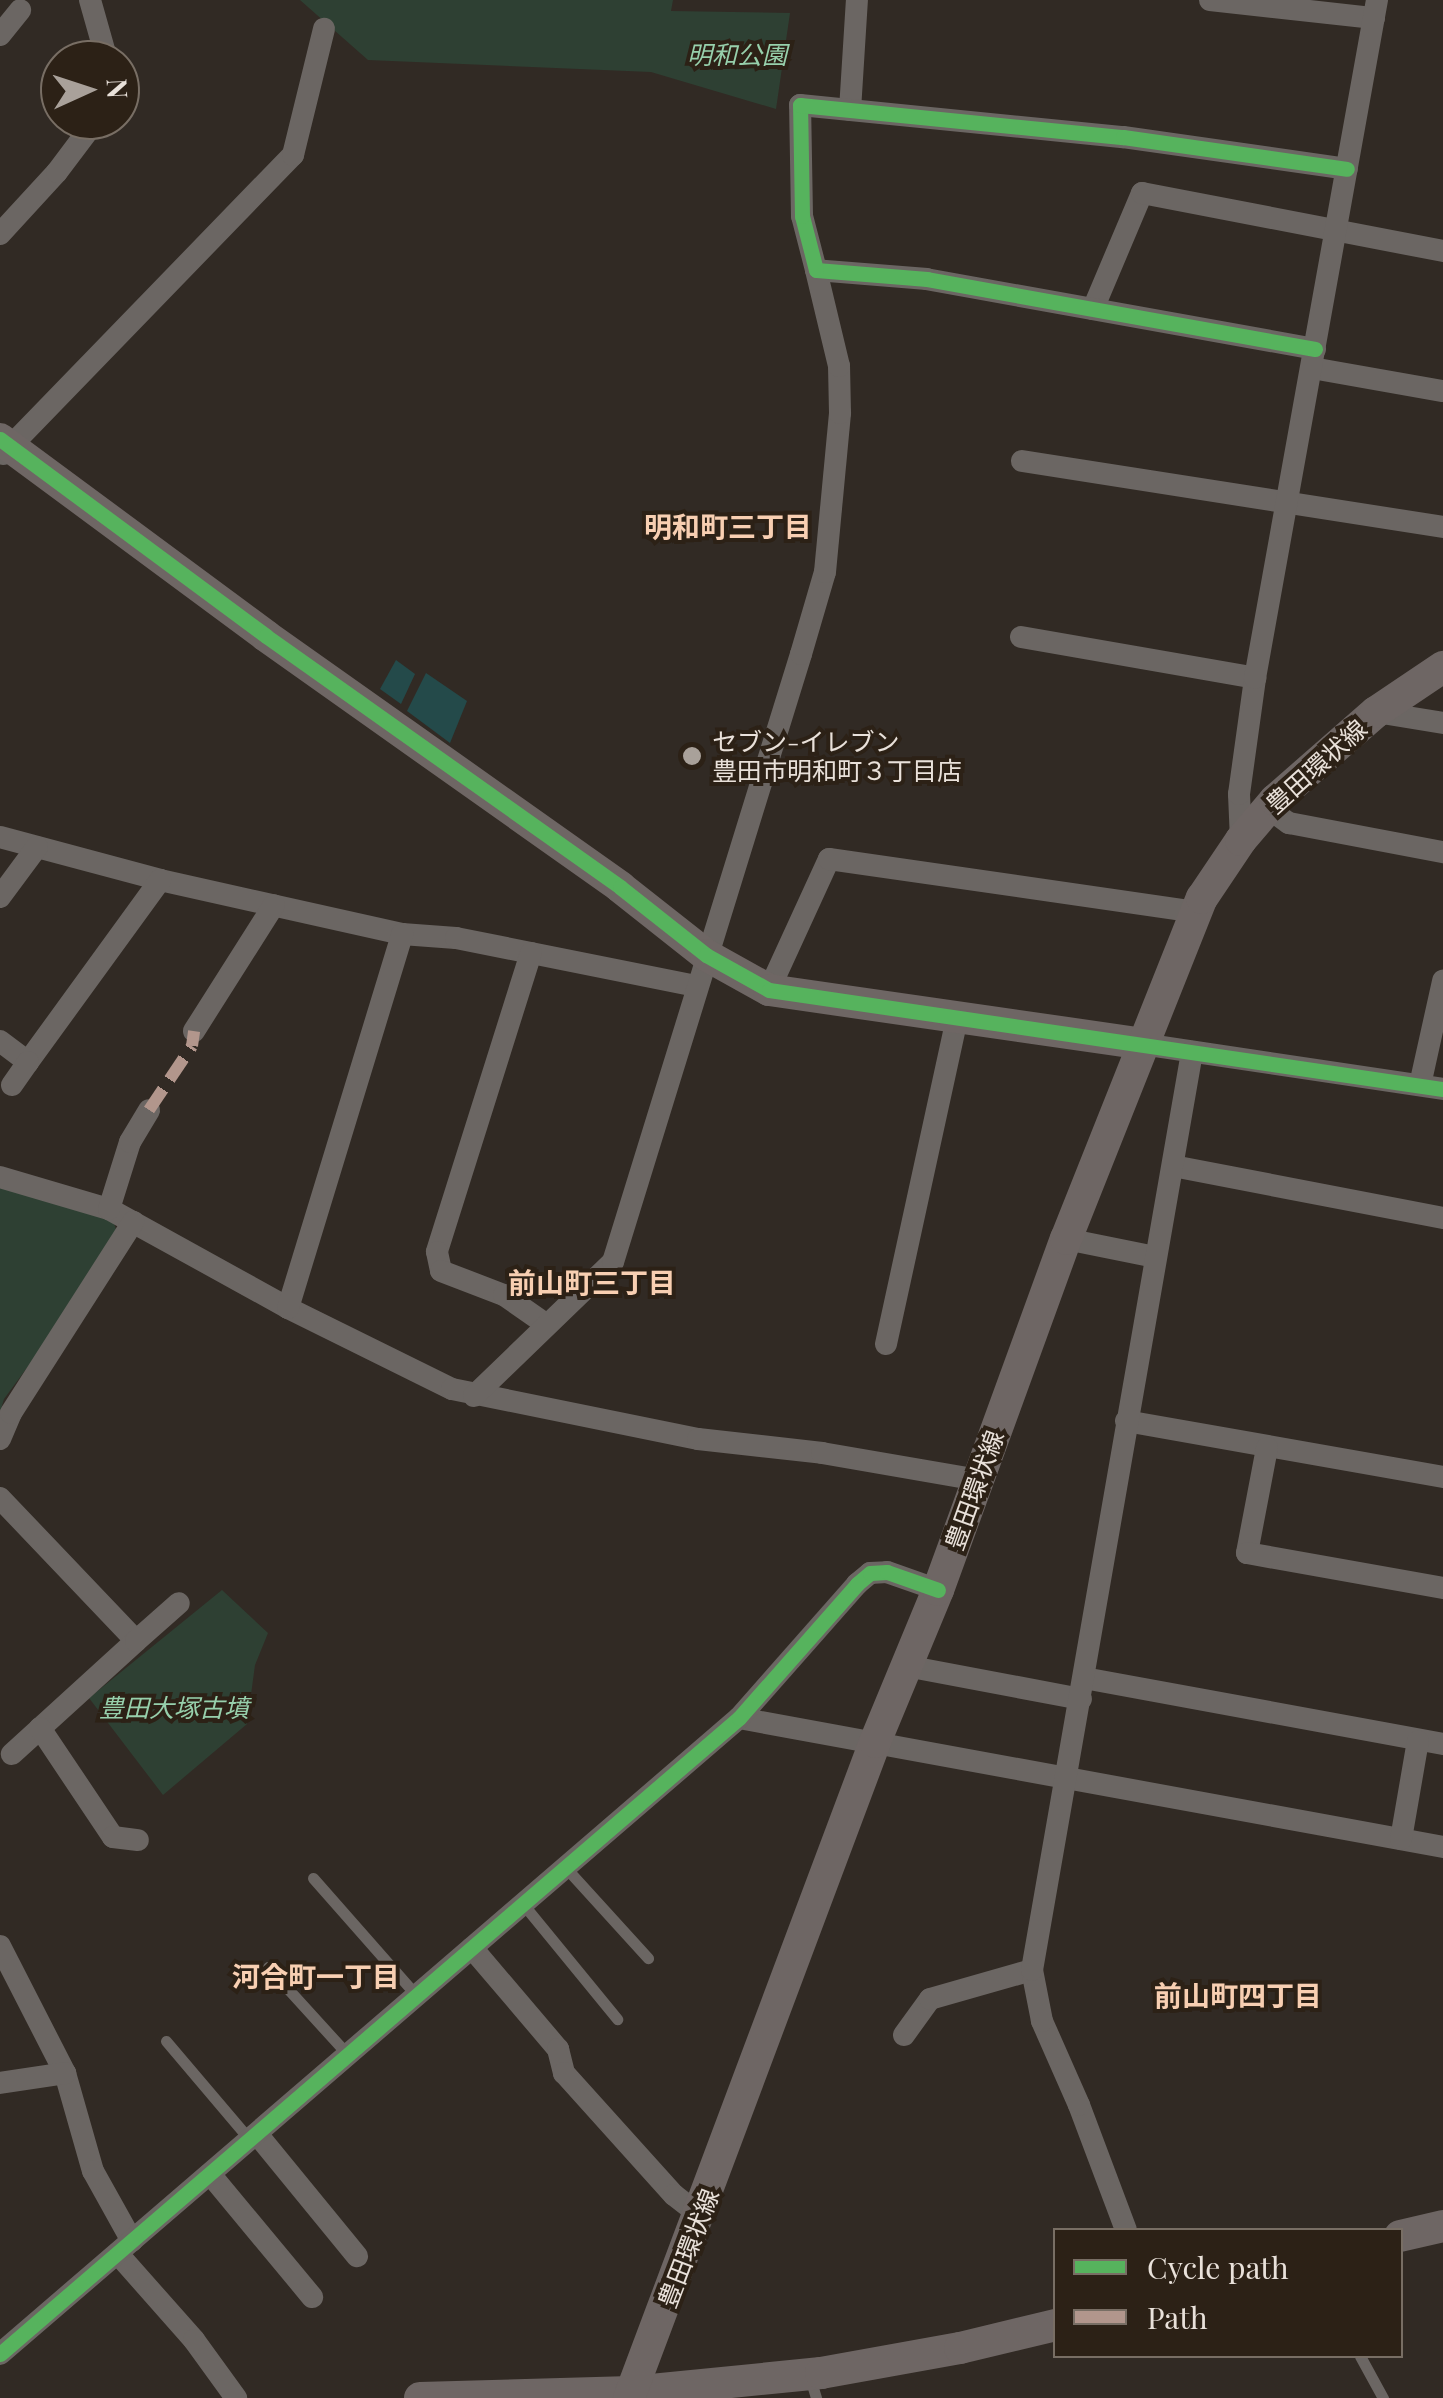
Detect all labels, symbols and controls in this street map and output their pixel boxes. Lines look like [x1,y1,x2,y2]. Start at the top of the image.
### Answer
park label: 明和公園 [687,39,787,69]
north arrow [40,40,140,140]
text: N [99,77,137,100]
district label: 明和町三丁目 [644,509,812,543]
street label: 豊田環状線 [1260,713,1372,819]
place label: セブン-イレブン 豊田市明和町３丁目店 [712,727,962,786]
marker: セブン-イレブン 豊田市明和町３丁目店 [681,745,703,767]
district label: 前山町三丁目 [508,1265,676,1299]
street label: 豊田環状線 [939,1426,1009,1554]
park label: 豊田大塚古墳 [99,1692,249,1722]
district label: 河合町一丁目 [232,1959,400,1993]
district label: 前山町四丁目 [1154,1978,1322,2012]
street label: 豊田環状線 [652,2184,724,2312]
legend [1053,2228,1403,2358]
text: Cycle path [1147,2247,1289,2287]
text: Path [1147,2297,1208,2337]

